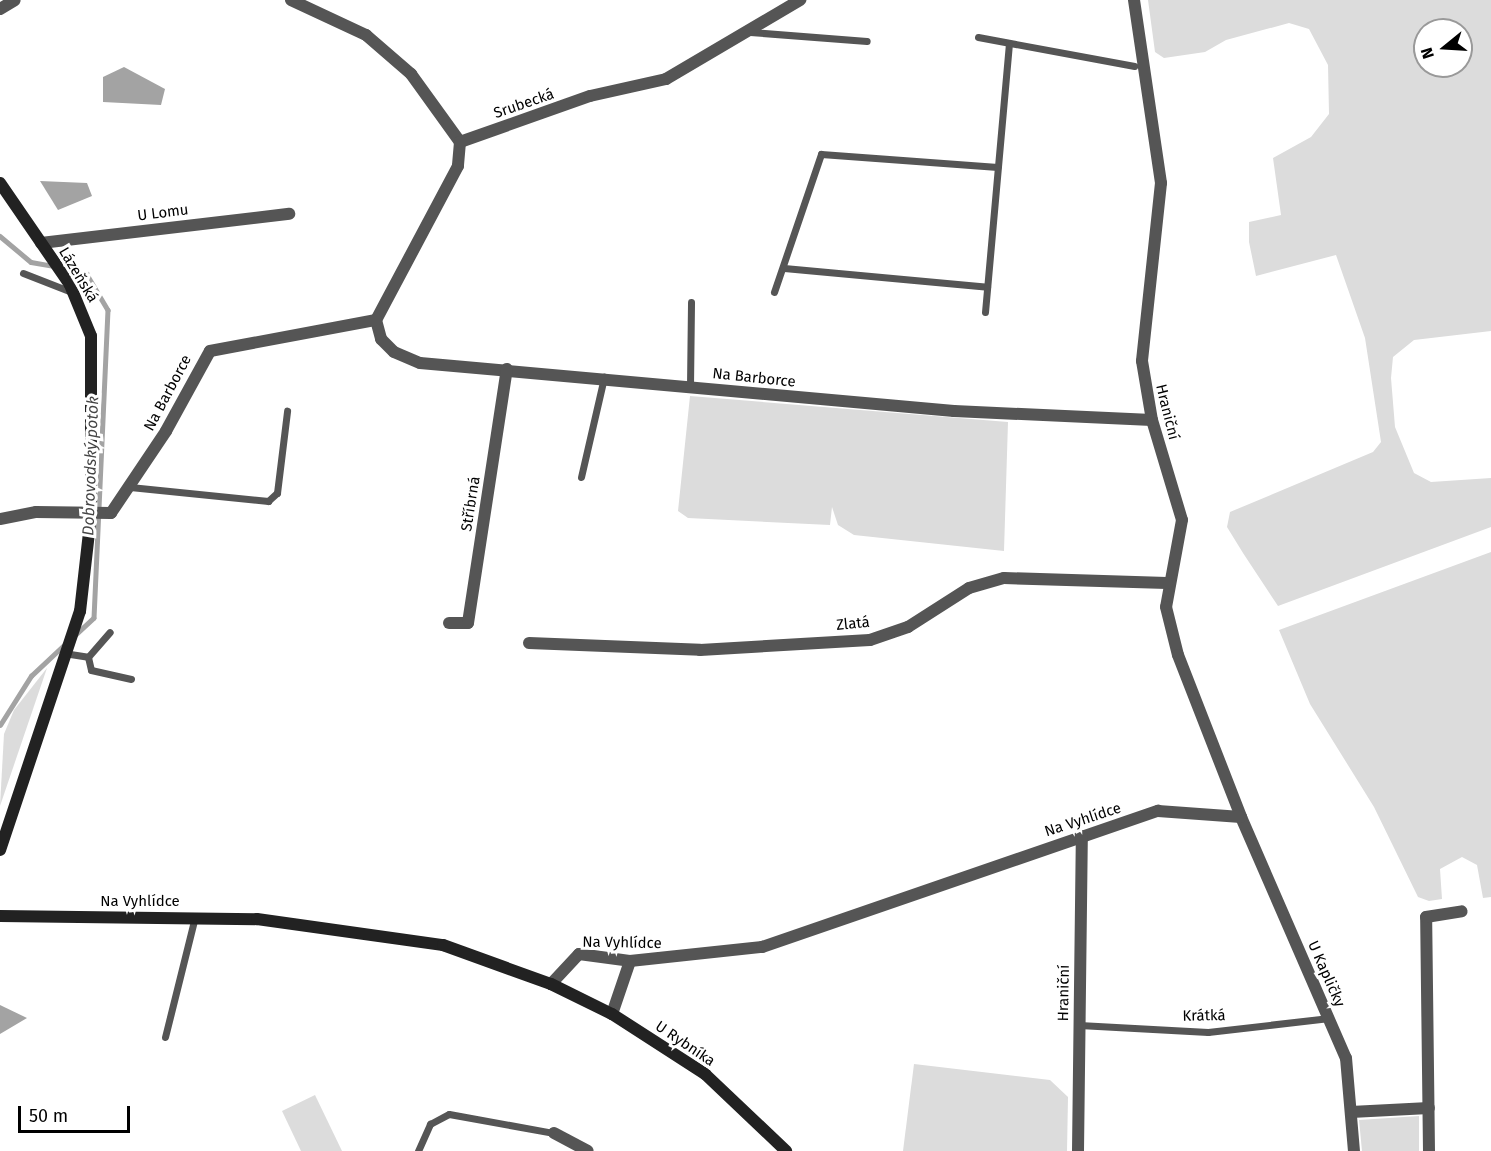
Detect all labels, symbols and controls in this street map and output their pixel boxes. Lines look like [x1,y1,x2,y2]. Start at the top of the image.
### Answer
north arrow [1413,18,1473,78]
text: N [1417,45,1438,61]
street label: Srubecká [491,85,557,123]
street label: U Lomu [136,201,190,225]
street label: Lázeňská [54,244,102,306]
street label: Na Barborce [140,352,196,434]
street label: Na Barborce [712,365,796,391]
street label: Hraniční [1151,382,1183,442]
water label: Dobrovodský potok [79,396,103,536]
street label: Stříbrná [458,475,484,533]
street label: Zlatá [835,613,871,635]
street label: Na Vyhlídce [1042,799,1124,841]
street label: Na Vyhlídce [100,893,180,911]
street label: Na Vyhlídce [582,933,662,953]
street label: U Kapličky [1303,938,1349,1010]
street label: Hraniční [1055,964,1073,1022]
street label: Krátká [1182,1007,1226,1025]
street label: U Rybníka [652,1017,718,1071]
scale bar [21,1094,134,1132]
text: 50 m [29,1105,68,1127]

